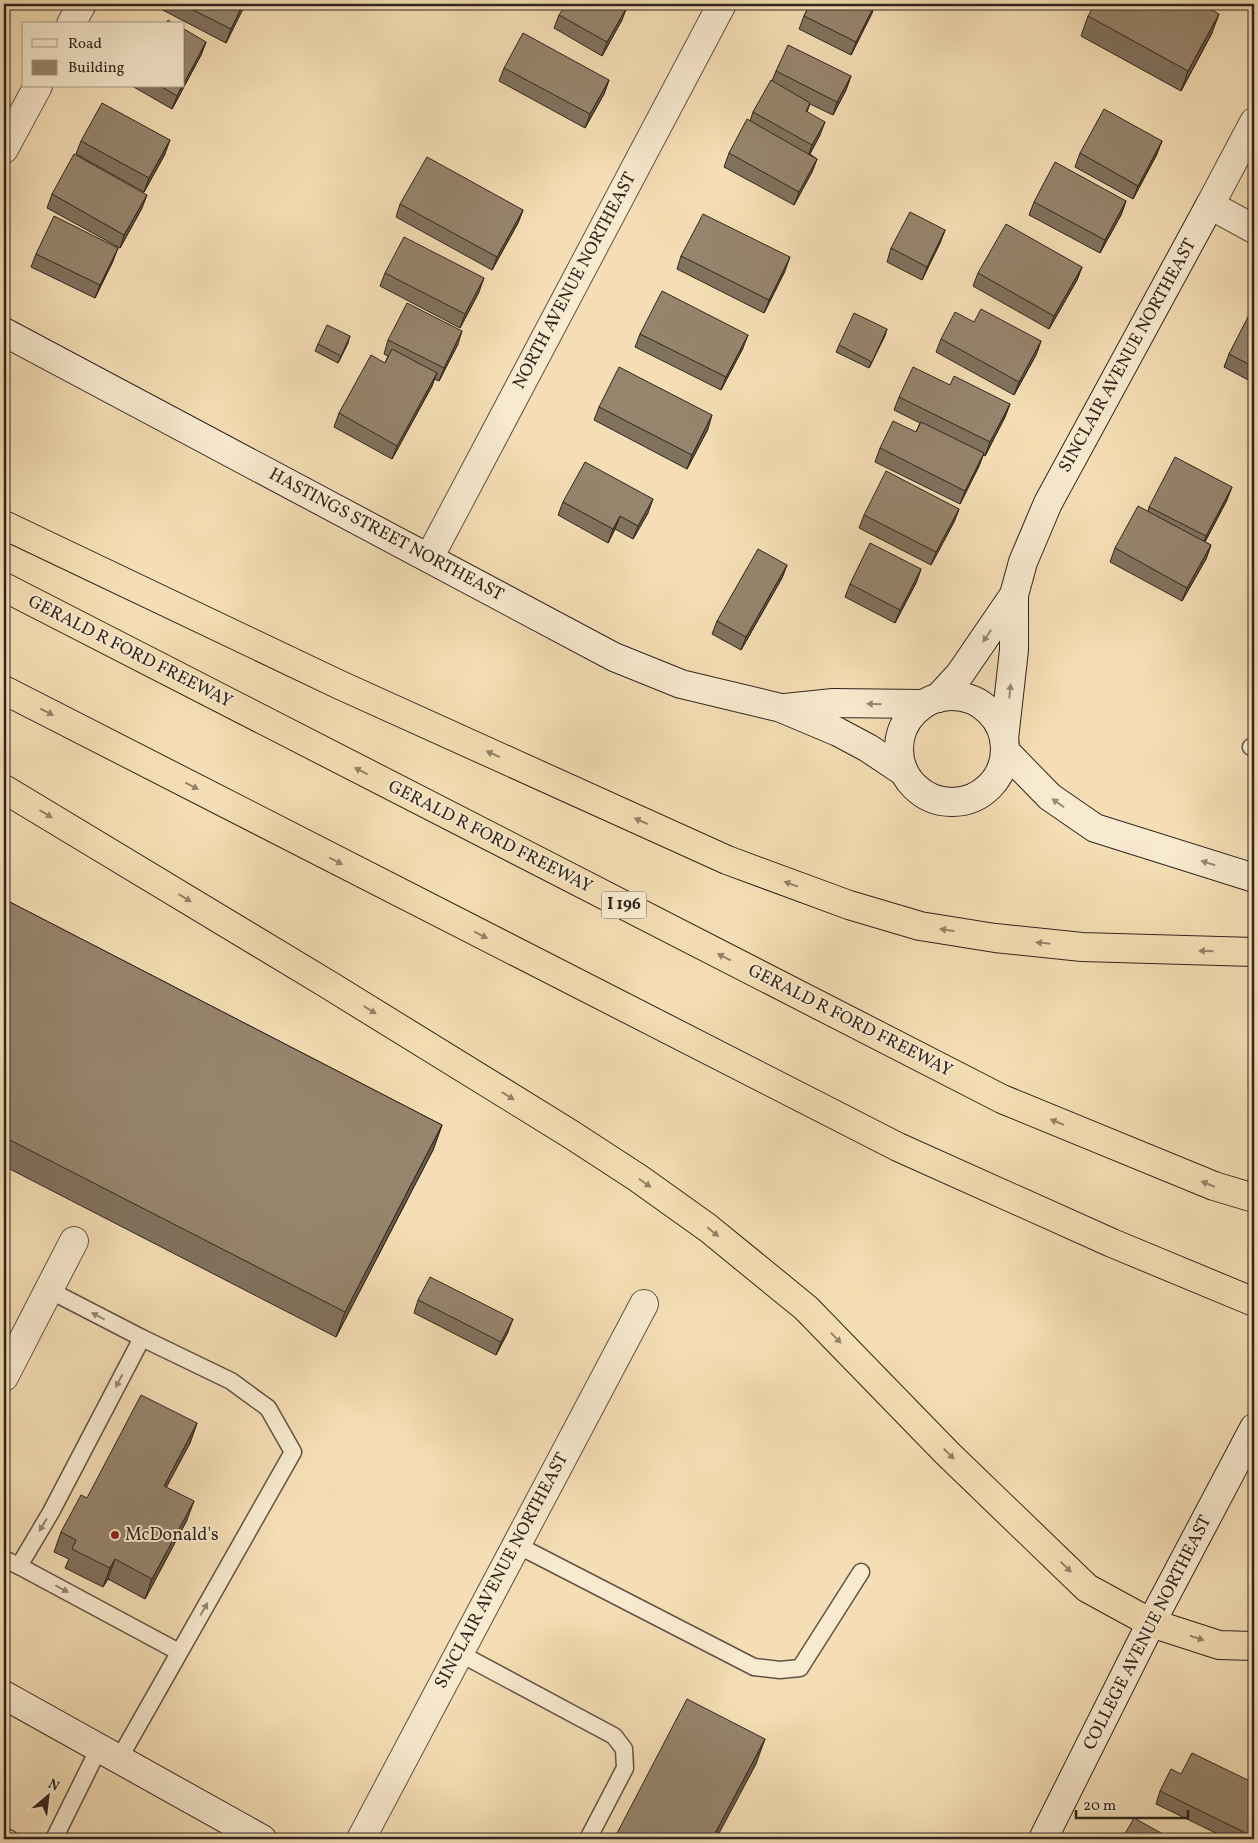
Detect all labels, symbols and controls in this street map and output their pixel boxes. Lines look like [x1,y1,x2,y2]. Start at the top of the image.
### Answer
legend [22,22,185,88]
text: Road [68,34,102,55]
text: Building [68,58,125,79]
street label: NORTH AVENUE NORTHEAST [507,168,643,394]
street label: SINCLAIR AVENUE NORTHEAST [1053,234,1203,477]
street label: HASTINGS STREET NORTHEAST [264,462,508,608]
street label: GERALD R FORD FREEWAY [23,589,237,715]
one-way arrow [983,629,992,643]
one-way arrow [1006,682,1014,698]
one-way arrow [866,700,882,708]
one-way arrow [40,708,54,716]
one-way arrow [486,750,500,758]
one-way arrow [354,767,369,775]
street label: GERALD R FORD FREEWAY [383,774,597,900]
one-way arrow [185,782,199,790]
one-way arrow [1051,798,1065,808]
one-way arrow [39,810,52,819]
one-way arrow [634,817,648,825]
one-way arrow [329,857,344,865]
one-way arrow [1200,859,1215,866]
one-way arrow [783,880,798,888]
road number: I 196 [602,892,646,918]
one-way arrow [178,894,191,903]
one-way arrow [938,926,954,934]
one-way arrow [474,931,488,939]
one-way arrow [1035,939,1051,947]
one-way arrow [1197,946,1213,954]
one-way arrow [717,953,731,961]
street label: GERALD R FORD FREEWAY [743,958,957,1084]
one-way arrow [363,1006,377,1015]
one-way arrow [502,1091,515,1100]
one-way arrow [1050,1118,1065,1125]
one-way arrow [638,1178,652,1188]
one-way arrow [1201,1179,1215,1187]
one-way arrow [706,1226,719,1237]
one-way arrow [91,1312,106,1320]
one-way arrow [830,1331,842,1343]
one-way arrow [115,1374,123,1389]
street label: SINCLAIR AVENUE NORTHEAST [429,1448,575,1693]
one-way arrow [943,1448,955,1460]
street label: COLLEGE AVENUE NORTHEAST [1078,1511,1218,1755]
one-way arrow [39,1519,48,1532]
place label: McDonald's [125,1523,219,1548]
marker: McDonald's [109,1529,121,1541]
one-way arrow [1060,1561,1072,1573]
one-way arrow [55,1584,69,1593]
one-way arrow [199,1603,208,1616]
one-way arrow [1190,1635,1205,1643]
north arrow [22,1770,72,1820]
text: N [44,1775,62,1797]
scale bar [1076,1788,1188,1820]
text: 20 m [1083,1796,1116,1817]

